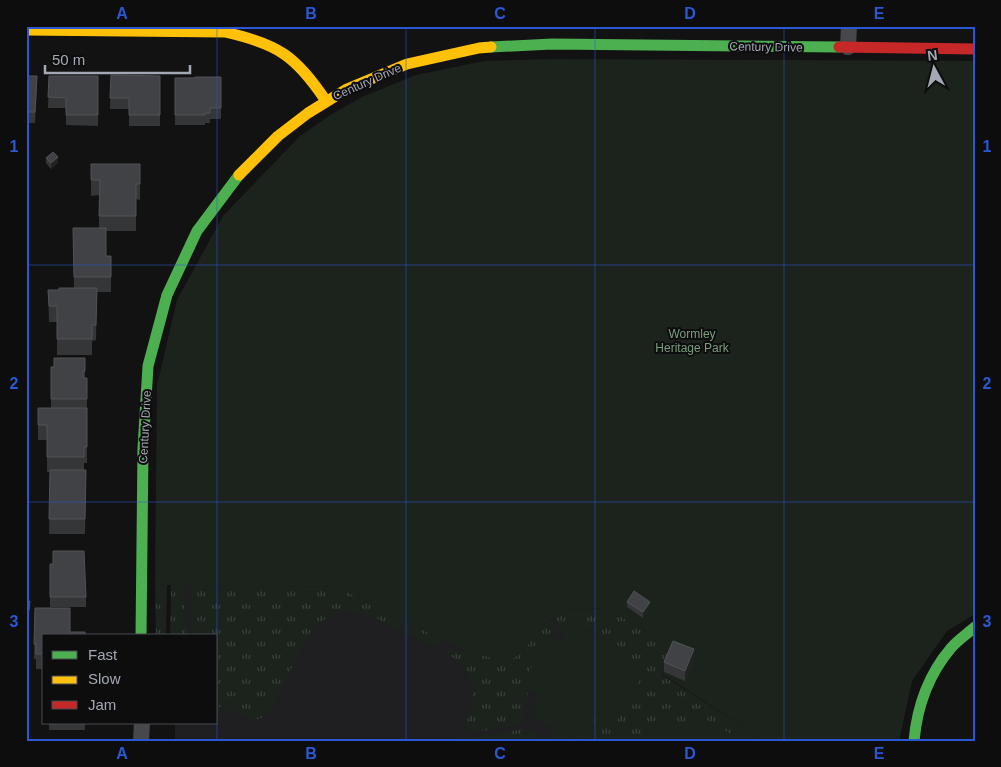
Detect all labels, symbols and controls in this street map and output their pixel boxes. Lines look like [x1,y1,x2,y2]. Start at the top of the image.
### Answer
text: A [116,5,128,22]
text: B [305,5,317,22]
text: C [494,5,506,22]
text: D [684,5,696,22]
text: E [874,5,885,22]
street label: Century Drive [729,39,803,55]
scale bar [45,42,190,74]
north arrow [908,42,958,92]
text: N [926,47,938,64]
text: 50 m [52,51,85,68]
street label: Century Drive [331,61,404,103]
text: 1 [10,138,19,155]
text: 1 [983,138,992,155]
park label: Wormley Heritage Park [655,327,730,355]
text: 2 [10,375,19,392]
text: 2 [983,375,992,392]
street label: Century Drive [136,390,154,464]
text: 3 [10,613,19,630]
text: 3 [983,613,992,630]
legend [42,634,218,724]
text: Fast [88,646,118,663]
text: Slow [88,670,121,687]
text: Jam [88,696,116,713]
text: A [116,745,128,762]
text: B [305,745,317,762]
text: C [494,745,506,762]
text: D [684,745,696,762]
text: E [874,745,885,762]

